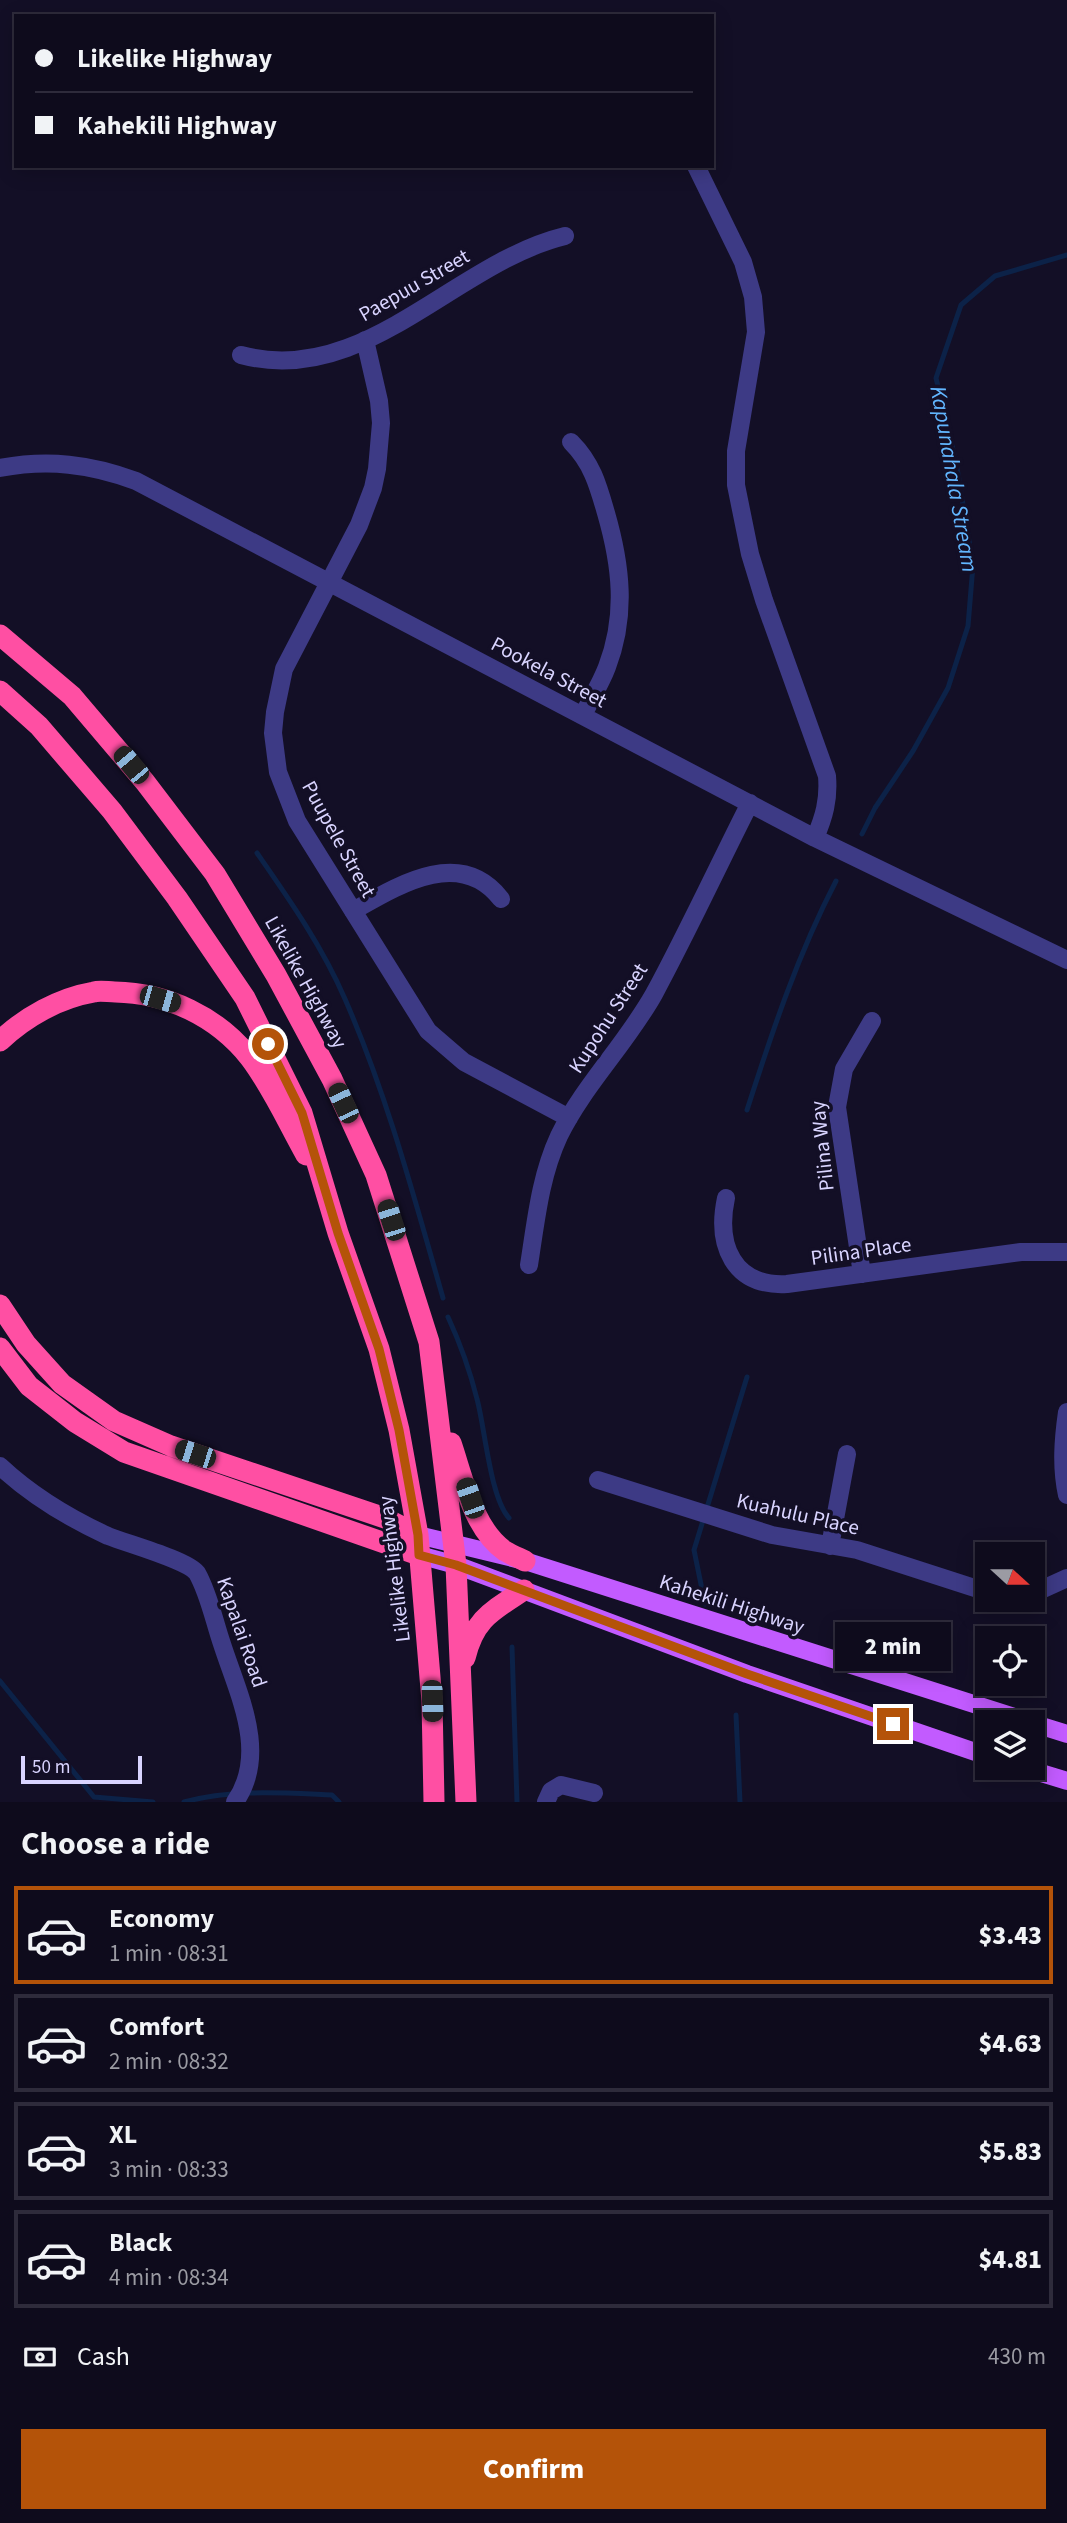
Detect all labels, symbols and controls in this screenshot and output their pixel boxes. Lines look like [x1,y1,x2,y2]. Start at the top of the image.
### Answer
text: Likelike Highway [77,40,272,77]
text: Kahekili Highway [77,107,277,144]
street label: Paepuu Street [353,241,475,329]
water label: Kapunahala Stream [921,383,987,575]
street label: Pookela Street [486,629,612,715]
car [110,742,153,788]
street label: Puupele Street [295,775,383,903]
street label: Likelike Highway [257,910,355,1054]
street label: Kupohu Street [561,957,655,1079]
car [137,983,184,1015]
route start [252,1028,284,1060]
car [325,1080,362,1126]
street label: Pilina Way [802,1099,842,1193]
car [375,1197,408,1243]
street label: Pilina Place [809,1229,913,1273]
car [172,1438,219,1470]
car [454,1475,487,1521]
street label: Kuahulu Place [734,1485,862,1543]
street label: Likelike Highway [370,1494,418,1644]
north arrow [975,1542,1045,1612]
map controls [975,1542,1045,1780]
street label: Kahekili Highway [656,1566,809,1642]
street label: Kapalai Road [209,1573,275,1691]
callout: 2 min [835,1622,951,1672]
button: locate [975,1626,1045,1696]
text: 2 min [865,1630,921,1663]
car [421,1680,444,1722]
route end [877,1708,909,1740]
button: layers [975,1710,1045,1780]
scale bar [21,1753,142,1785]
text: 50 m [32,1754,70,1781]
text: Choose a ride [21,1821,210,1867]
text: Economy [109,1900,214,1937]
icon: car [25,1904,88,1967]
text: $3.43 [978,1917,1042,1954]
text: 1 min · 08:31 [109,1937,229,1970]
text: Comfort [109,2008,204,2045]
icon: car [25,2012,88,2075]
text: $4.63 [978,2025,1042,2062]
text: 2 min · 08:32 [109,2045,229,2078]
text: XL [109,2116,137,2153]
icon: car [25,2120,88,2183]
text: $5.83 [978,2133,1042,2170]
text: 3 min · 08:33 [109,2153,229,2186]
text: Black [109,2224,172,2261]
icon: car [25,2228,88,2291]
text: $4.81 [978,2241,1042,2278]
text: 4 min · 08:34 [109,2261,229,2294]
icon: cash [21,2338,59,2376]
text: Cash [77,2338,130,2375]
text: 430 m [988,2340,1046,2373]
button: Confirm [21,2429,1046,2509]

